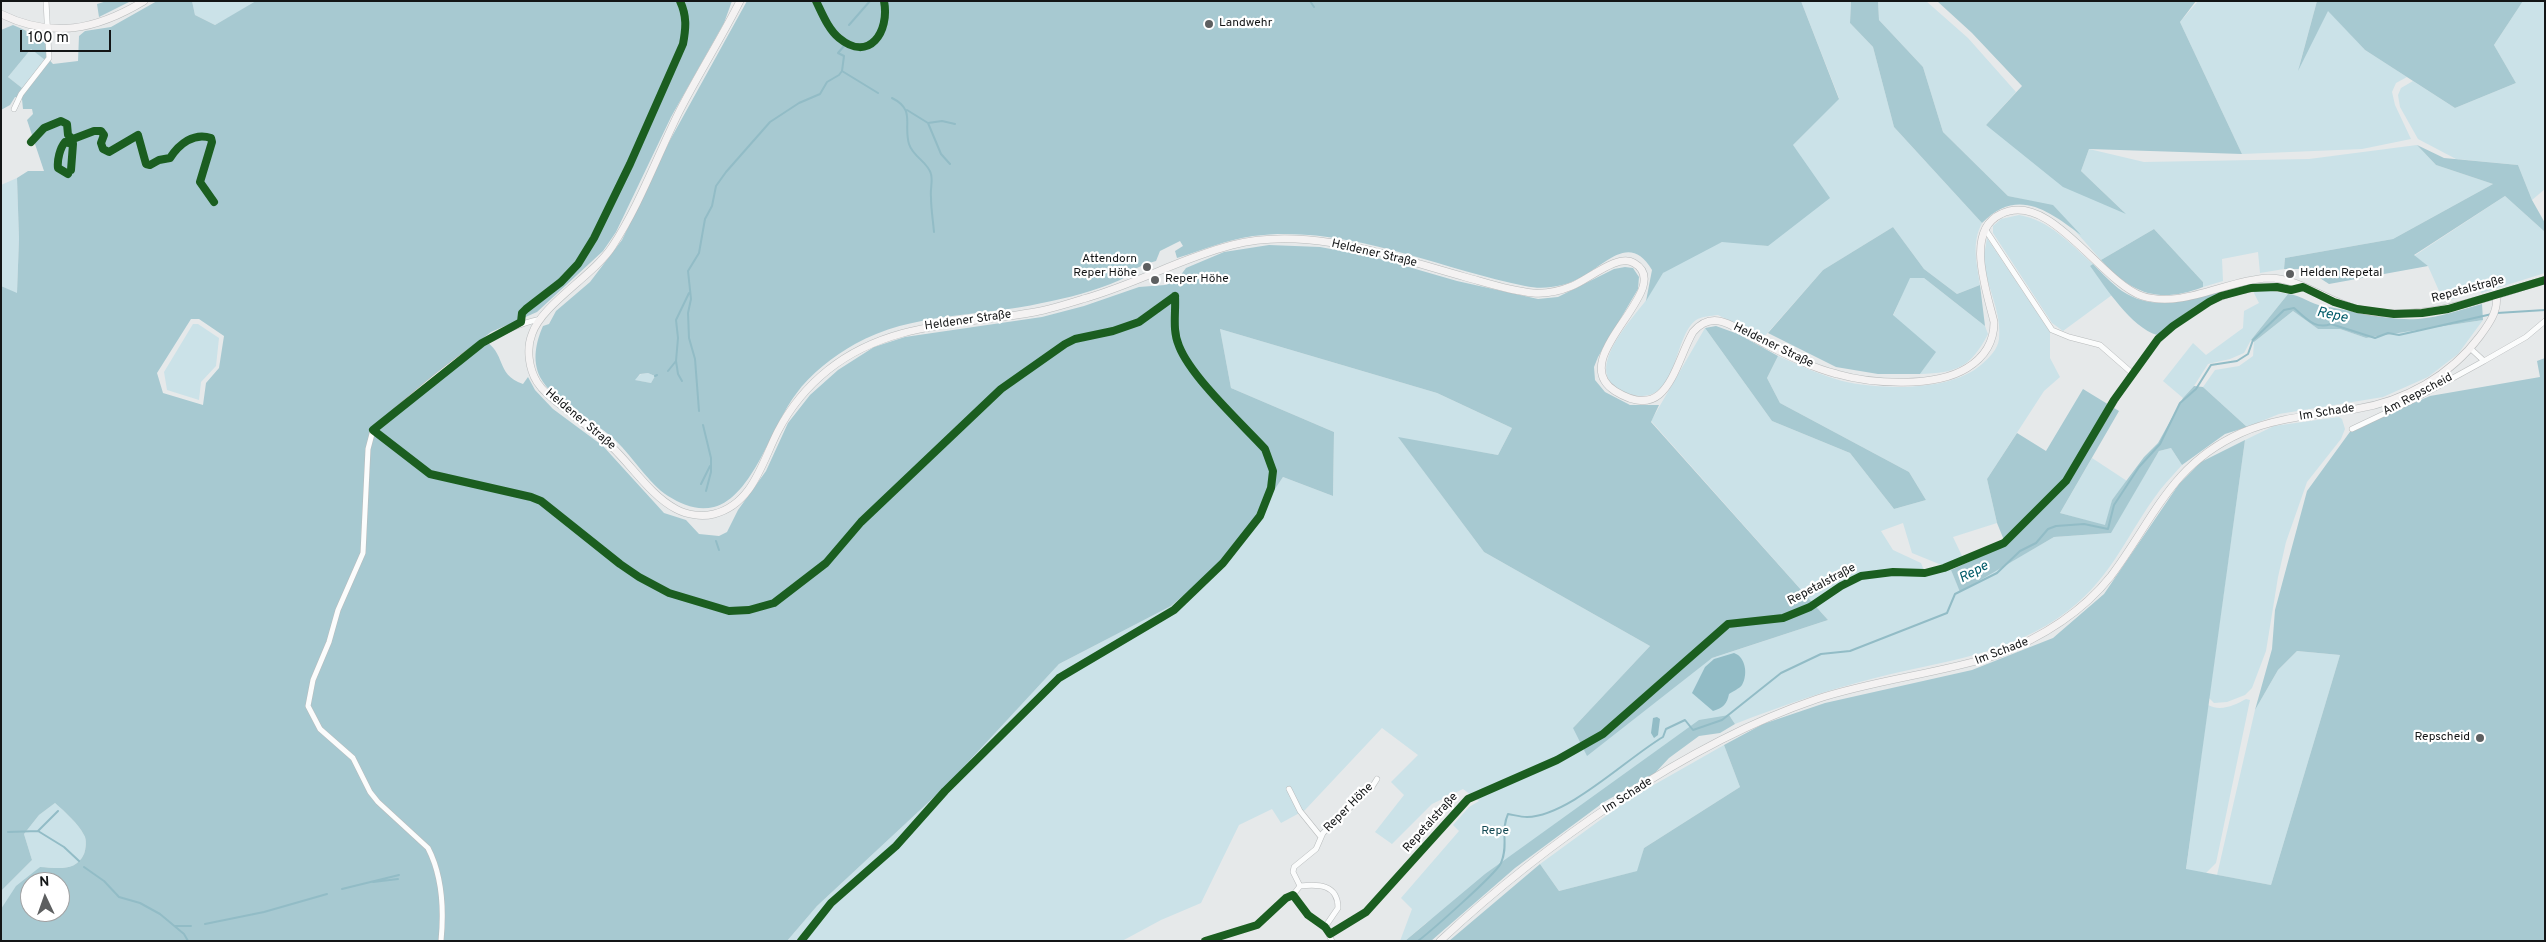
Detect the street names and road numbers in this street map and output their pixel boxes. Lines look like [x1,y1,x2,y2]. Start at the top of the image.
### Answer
street label: Heldener Straße [1330,237,1418,271]
street label: Repetalstraße [2430,273,2506,307]
street label: Heldener Straße [924,308,1012,334]
street label: Heldener Straße [1731,320,1815,372]
street label: Am Repscheid [2381,371,2455,419]
street label: Heldener Straße [542,386,618,454]
street label: Im Schade [2298,402,2356,424]
street label: Repetalstraße [1786,561,1858,609]
street label: Im Schade [1973,635,2031,669]
street label: Im Schade [1601,775,1655,817]
street label: Reper Höhe [1321,780,1377,836]
street label: Repetalstraße [1401,790,1461,856]

